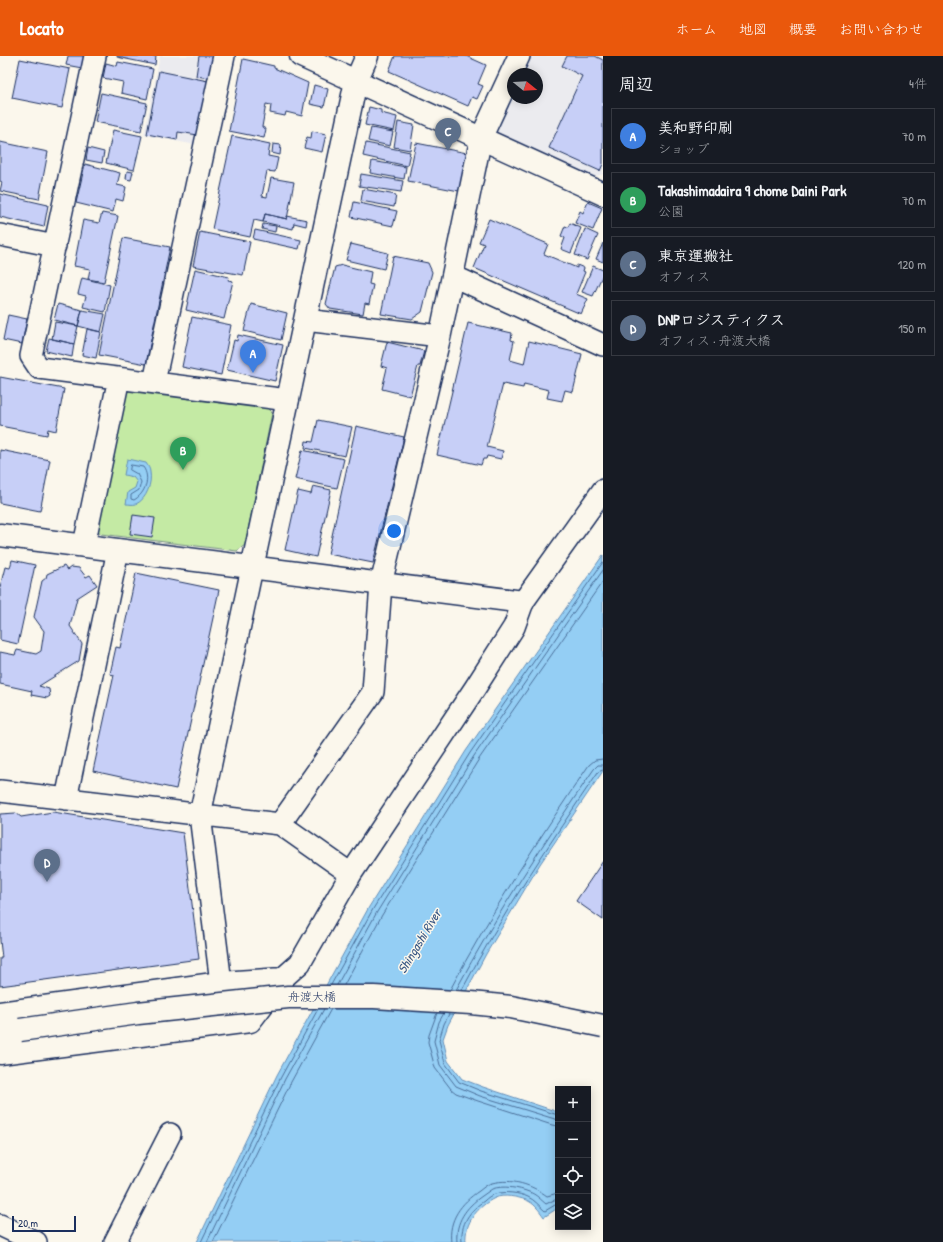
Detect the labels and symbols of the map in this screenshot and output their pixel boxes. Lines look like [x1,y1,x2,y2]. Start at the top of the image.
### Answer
north arrow [507,68,543,104]
pin: C [435,118,461,151]
pin: A [240,340,266,373]
pin: B [170,437,196,470]
your location [384,521,404,541]
pin: D [34,849,60,882]
water label: Shingashi River [393,904,447,977]
street label: 舟渡大橋 [288,988,336,1005]
scale bar [12,1214,76,1233]

